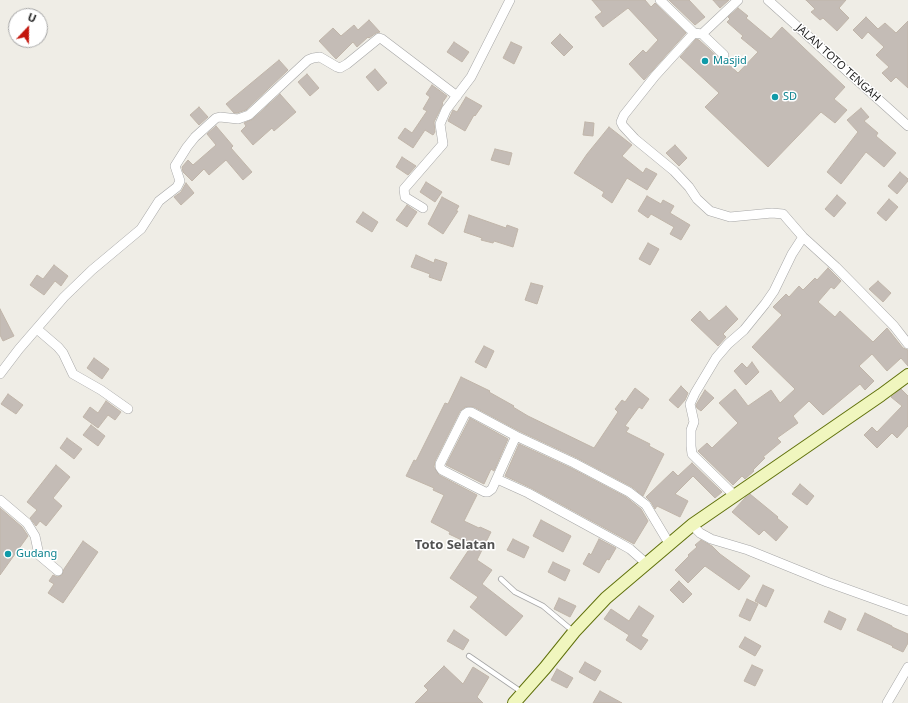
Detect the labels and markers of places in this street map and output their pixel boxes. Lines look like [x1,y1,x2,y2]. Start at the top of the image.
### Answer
place label: Masjid [713,54,747,68]
marker: Masjid [700,56,710,66]
place label: SD [783,90,797,104]
marker: SD [770,92,780,102]
place label: Gudang [16,547,57,561]
marker: Gudang [3,549,13,559]

